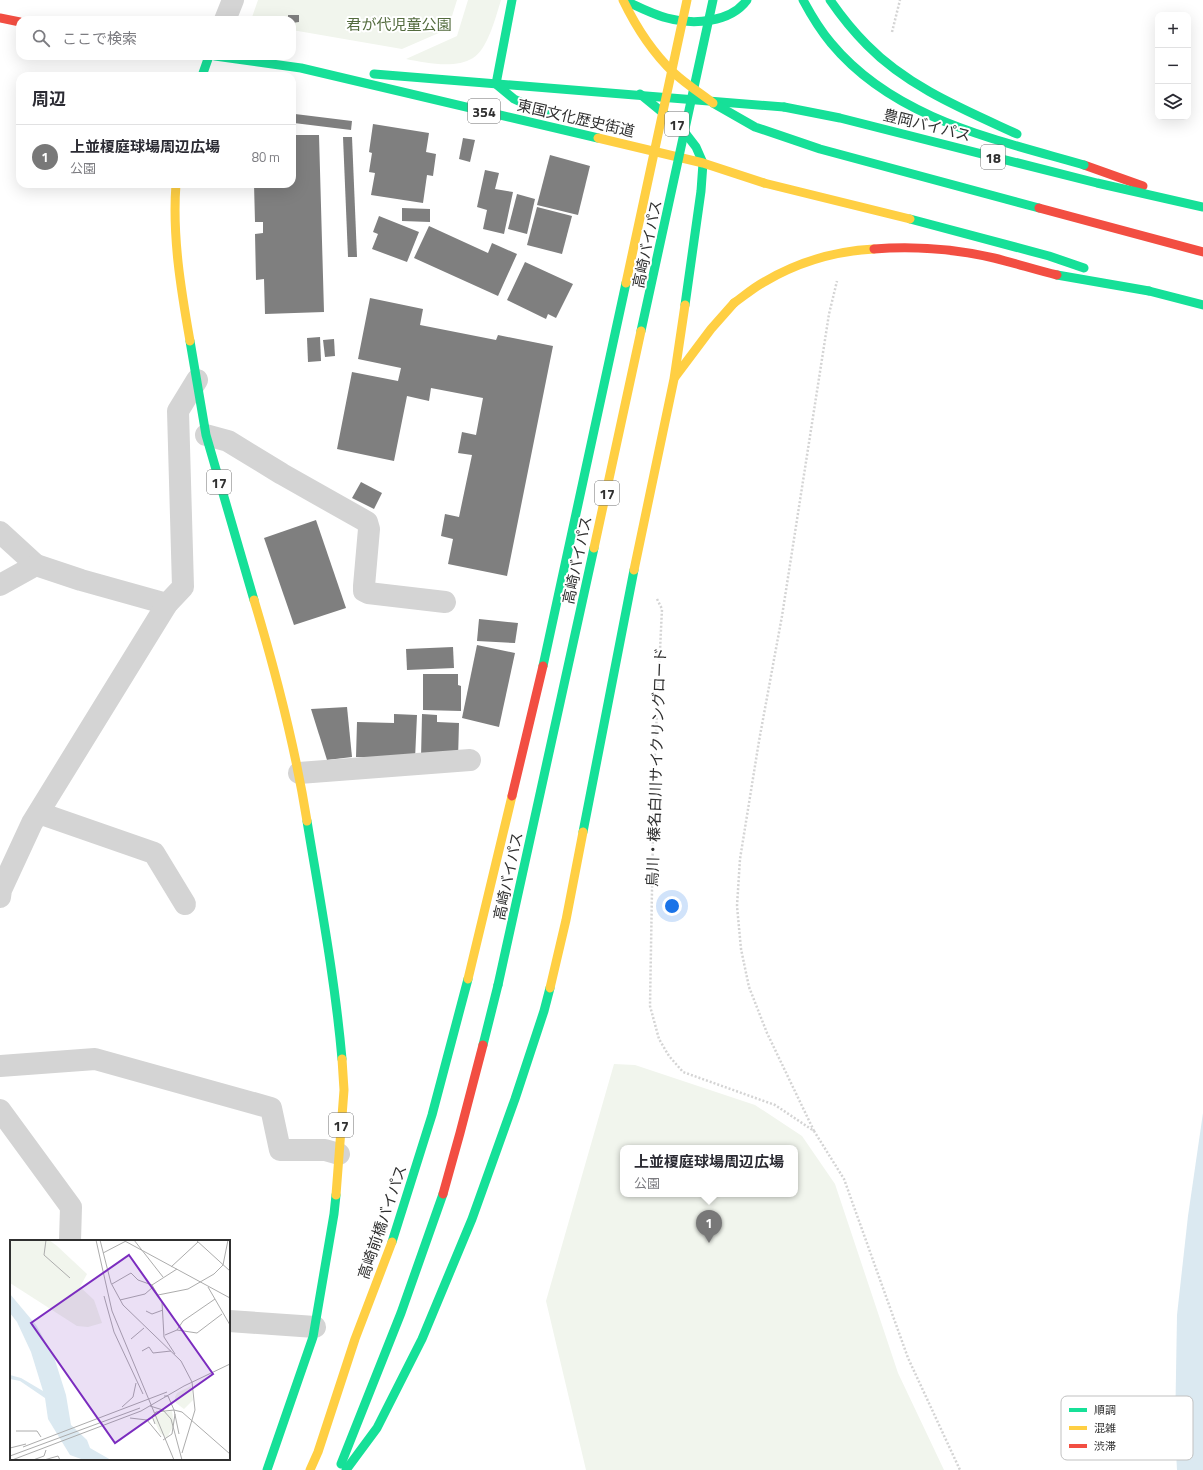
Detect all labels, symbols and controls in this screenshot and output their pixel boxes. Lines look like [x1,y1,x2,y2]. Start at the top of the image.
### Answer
map controls [1155,12,1191,120]
button: + [1155,12,1191,48]
park label: 君が代児童公園 [346,13,452,36]
search box [16,16,296,60]
icon: search [30,27,52,49]
text: ここで検索 [62,27,137,50]
button: − [1155,48,1191,84]
button: layers [1155,84,1191,120]
text: 周辺 [32,86,66,112]
street label: 東国文化歴史街道 [515,93,637,143]
road number: 354 [468,99,500,123]
street label: 豊岡バイパス [881,103,973,147]
road number: 17 [665,112,689,136]
text: 上並榎庭球場周辺広場 [70,135,220,158]
road number: 18 [981,145,1005,169]
text: 1 [41,147,49,167]
text: 80 m [252,147,280,167]
text: 公園 [70,158,96,178]
street label: 高崎バイパス [626,198,668,290]
road number: 17 [207,470,231,494]
road number: 17 [595,481,619,505]
street label: 高崎バイパス [556,514,598,606]
street label: 烏川・榛名白川サイクリングロード [640,647,672,887]
street label: 高崎バイパス [487,830,529,922]
your location [662,896,682,916]
road number: 17 [329,1113,353,1137]
popup [620,1145,798,1197]
text: 上並榎庭球場周辺広場 [634,1150,784,1173]
street label: 高崎前橋バイパス [352,1162,412,1282]
text: 公園 [634,1173,660,1193]
pin: 1 [696,1210,722,1243]
inset map [10,1240,230,1460]
legend [1061,1396,1193,1460]
text: 順調 [1094,1402,1116,1418]
text: 混雑 [1094,1420,1116,1436]
text: 渋滞 [1094,1438,1116,1454]

